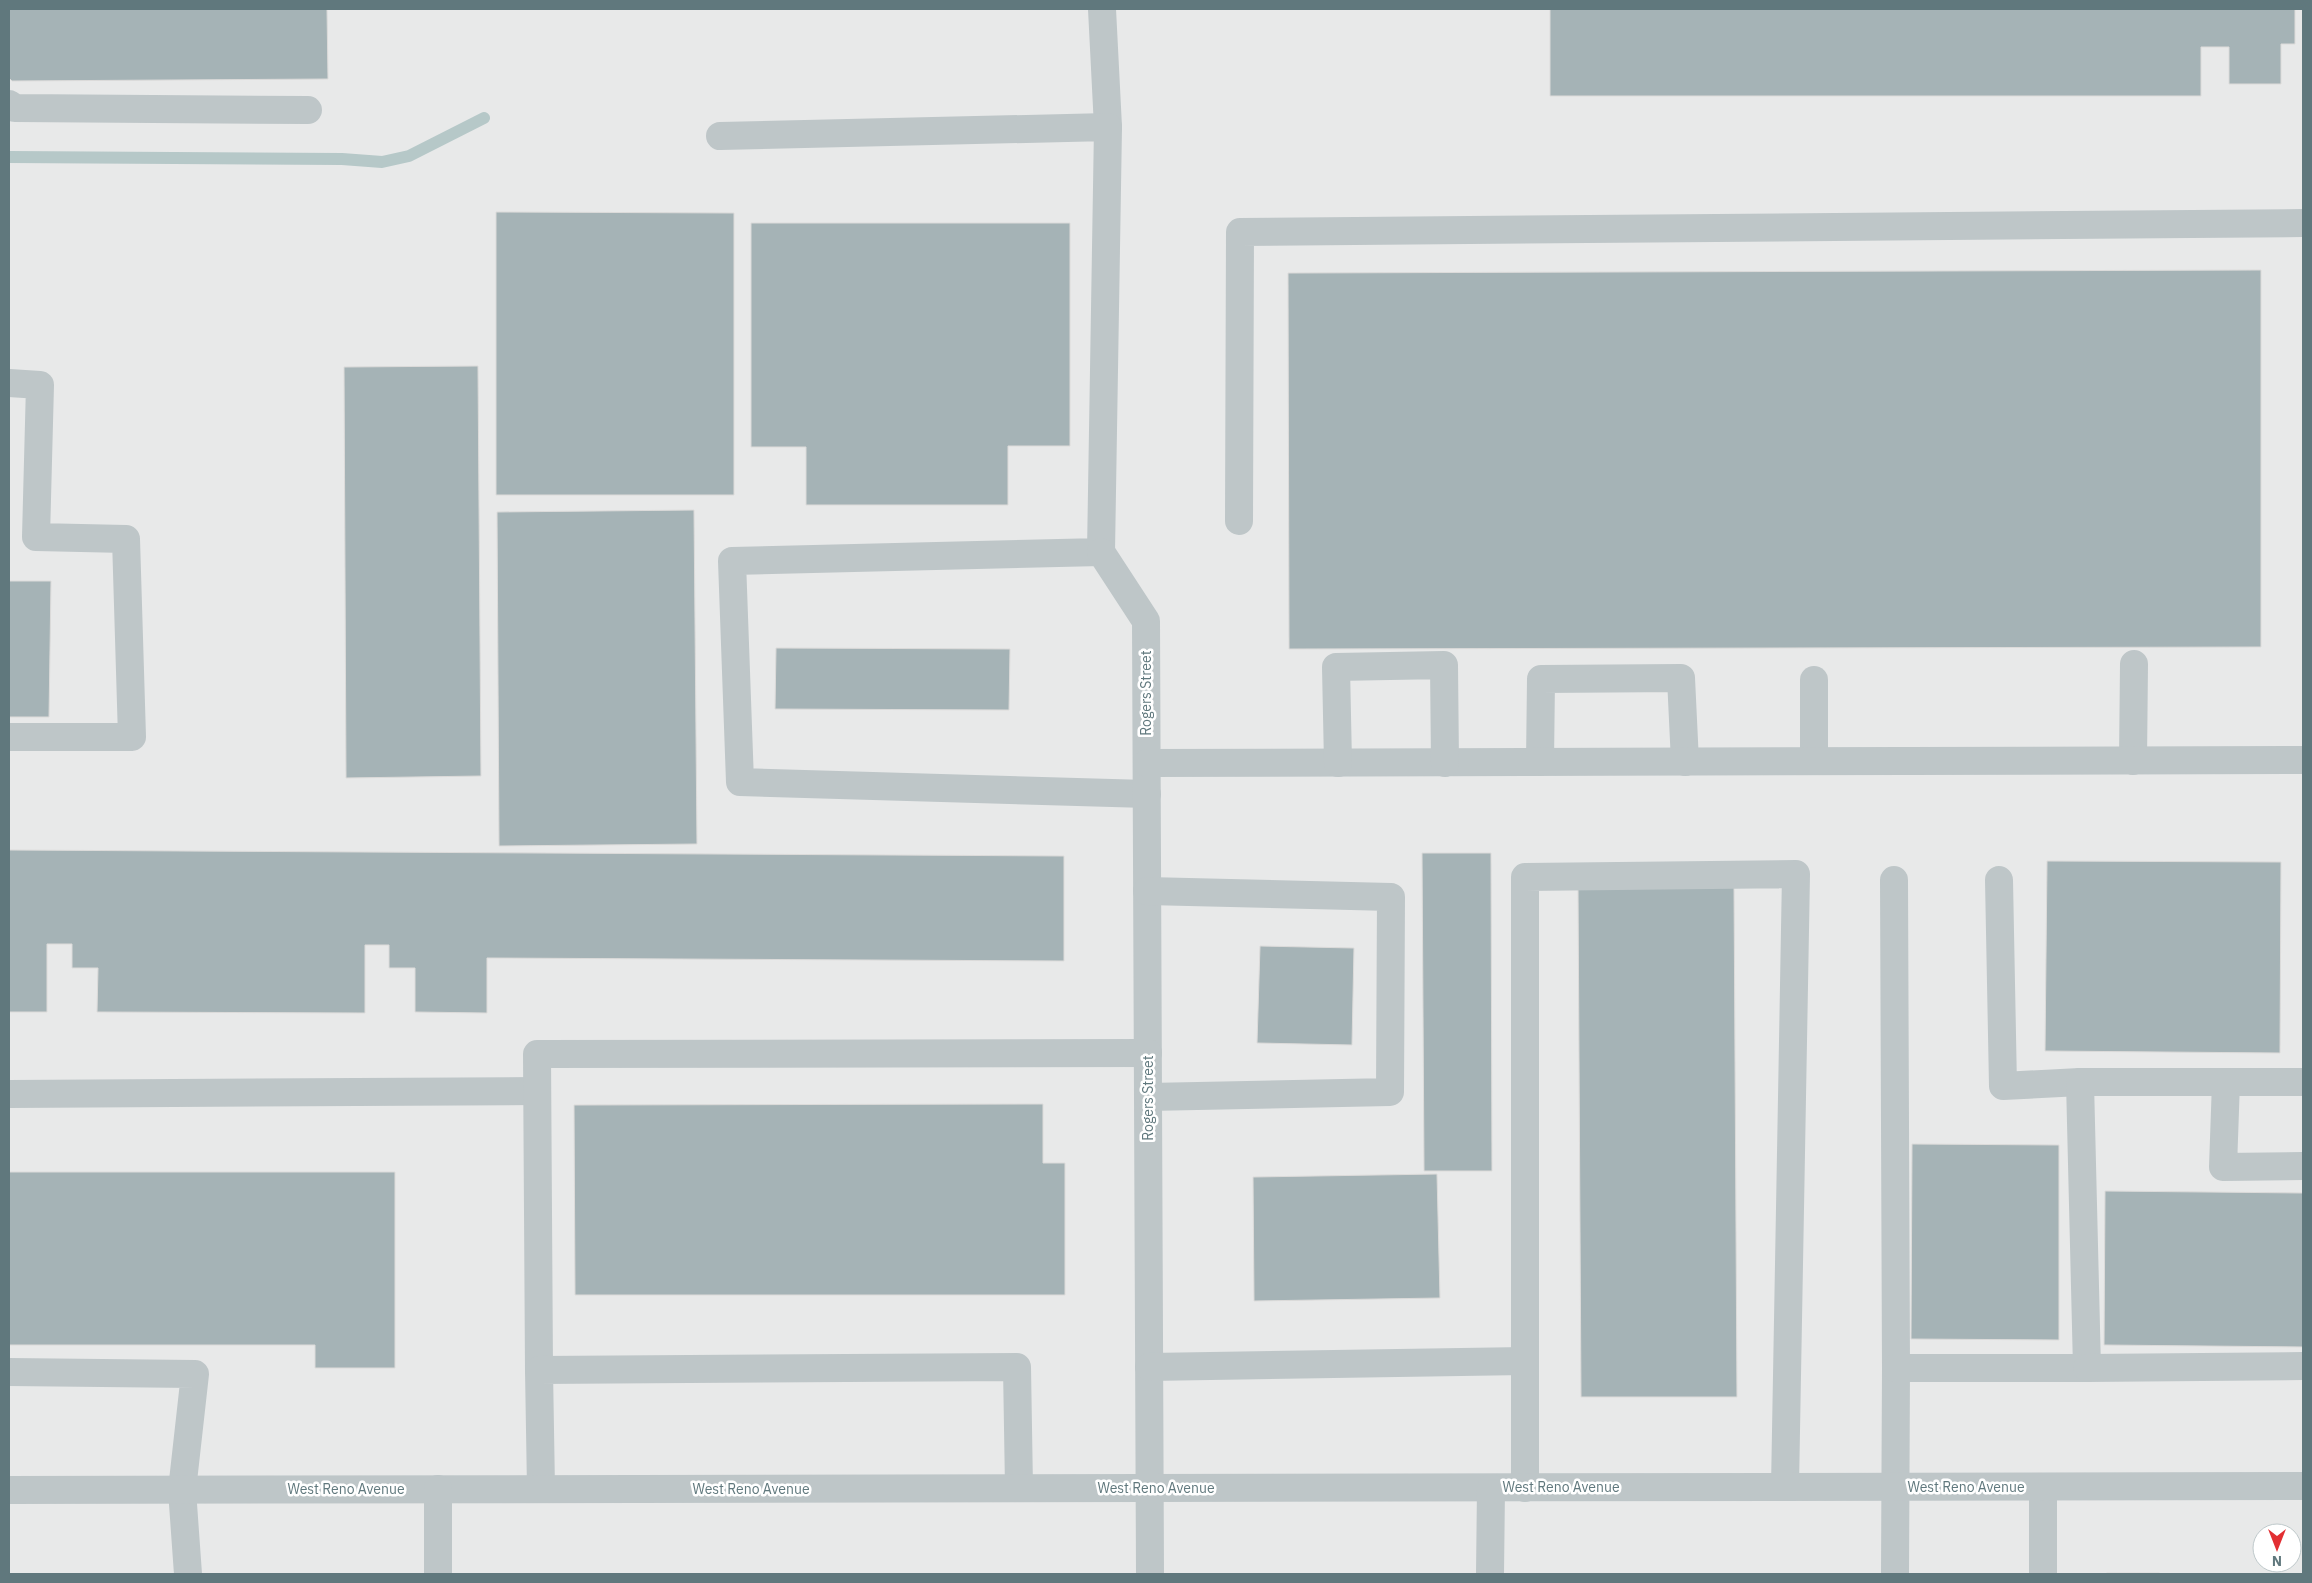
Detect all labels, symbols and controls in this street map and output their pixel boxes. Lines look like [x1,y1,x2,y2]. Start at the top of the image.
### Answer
street label: Rogers Street [1137,650,1155,736]
street label: Rogers Street [1139,1055,1157,1141]
street label: West Reno Avenue [1502,1478,1620,1496]
street label: West Reno Avenue [1907,1478,2025,1496]
street label: West Reno Avenue [1097,1479,1215,1497]
street label: West Reno Avenue [287,1480,405,1498]
street label: West Reno Avenue [692,1480,810,1498]
north arrow [2252,1523,2302,1573]
text: N [2272,1552,2282,1570]

